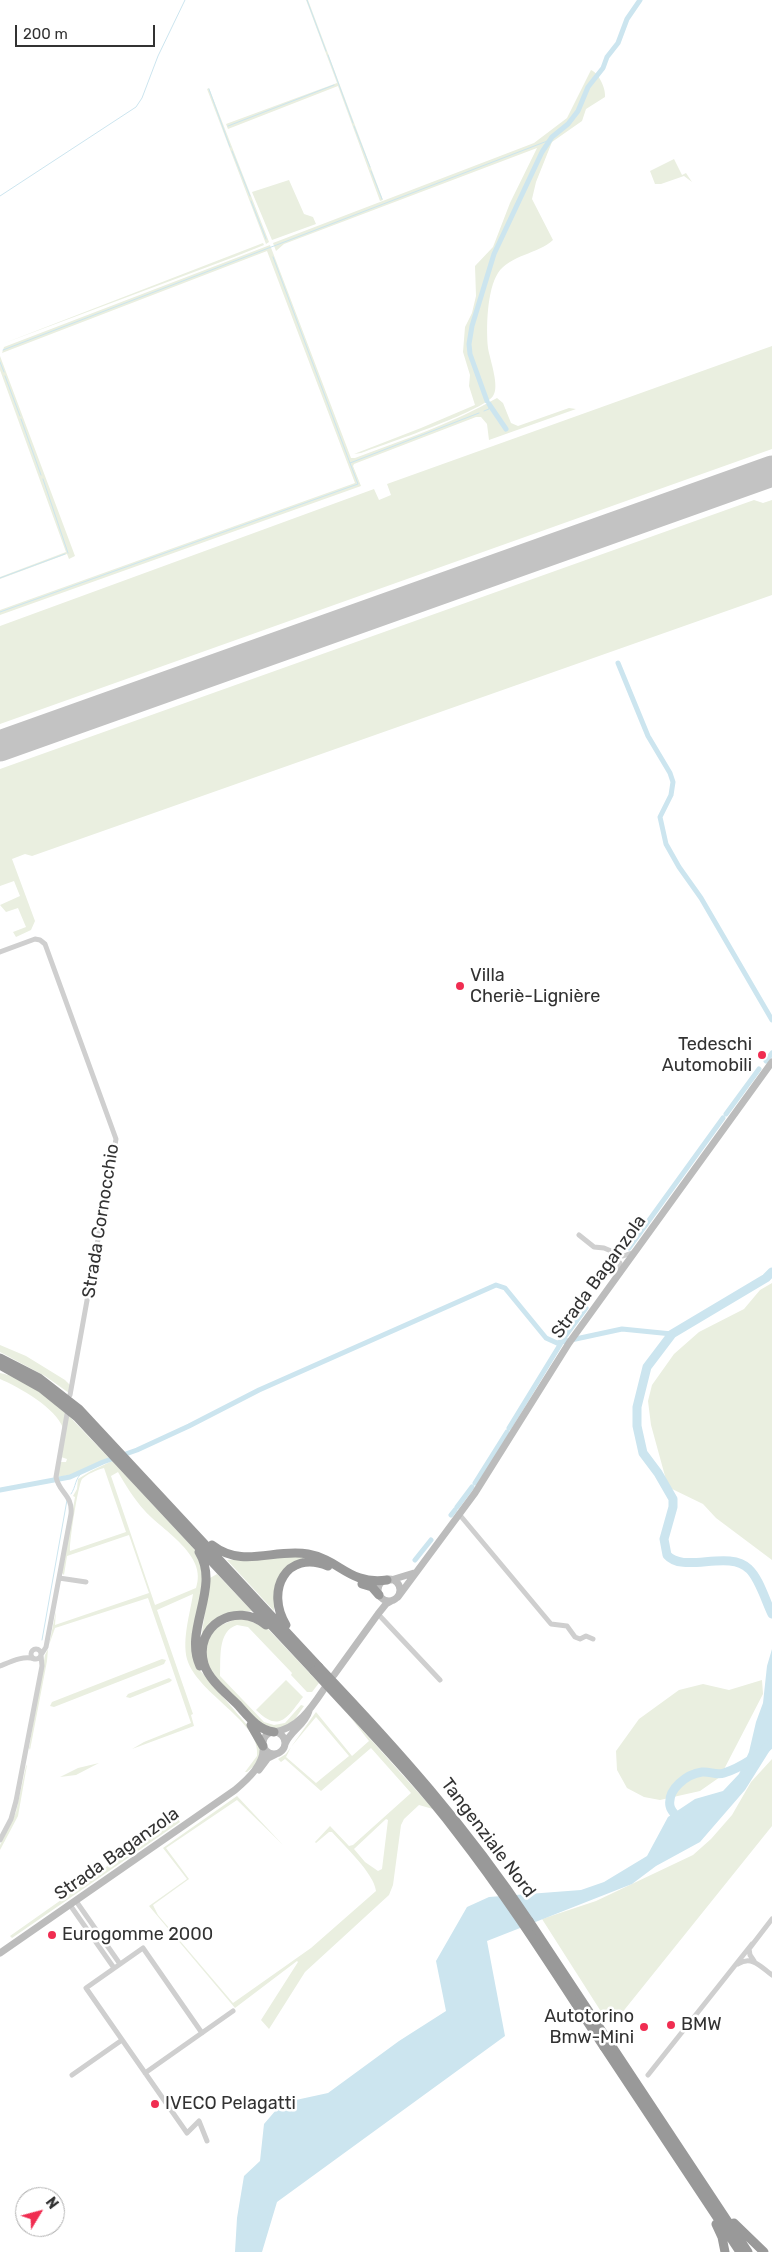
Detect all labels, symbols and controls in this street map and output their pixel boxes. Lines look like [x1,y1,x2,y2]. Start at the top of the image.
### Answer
scale bar [18,15,158,47]
text: 200 m [23,25,68,43]
place label: Villa Cheriè-Lignière [470,965,600,1008]
marker: Villa Cheriè-Lignière [454,980,466,992]
place label: Tedeschi Automobili [662,1034,752,1076]
marker: Tedeschi Automobili [756,1049,768,1061]
street label: Strada Cornocchio [78,1142,124,1300]
street label: Strada Baganzola [547,1211,651,1343]
street label: Tangenziale Nord [436,1774,540,1902]
street label: Strada Baganzola [51,1803,183,1905]
place label: Eurogomme 2000 [62,1924,213,1946]
marker: Eurogomme 2000 [46,1929,58,1941]
place label: Autotorino Bmw-Mini [544,2006,634,2048]
place label: BMW [681,2014,722,2036]
marker: BMW [665,2019,677,2031]
marker: Autotorino Bmw-Mini [638,2021,650,2033]
place label: IVECO Pelagatti [165,2093,296,2115]
marker: IVECO Pelagatti [149,2098,161,2110]
north arrow [15,2187,65,2237]
text: N [42,2194,61,2212]

